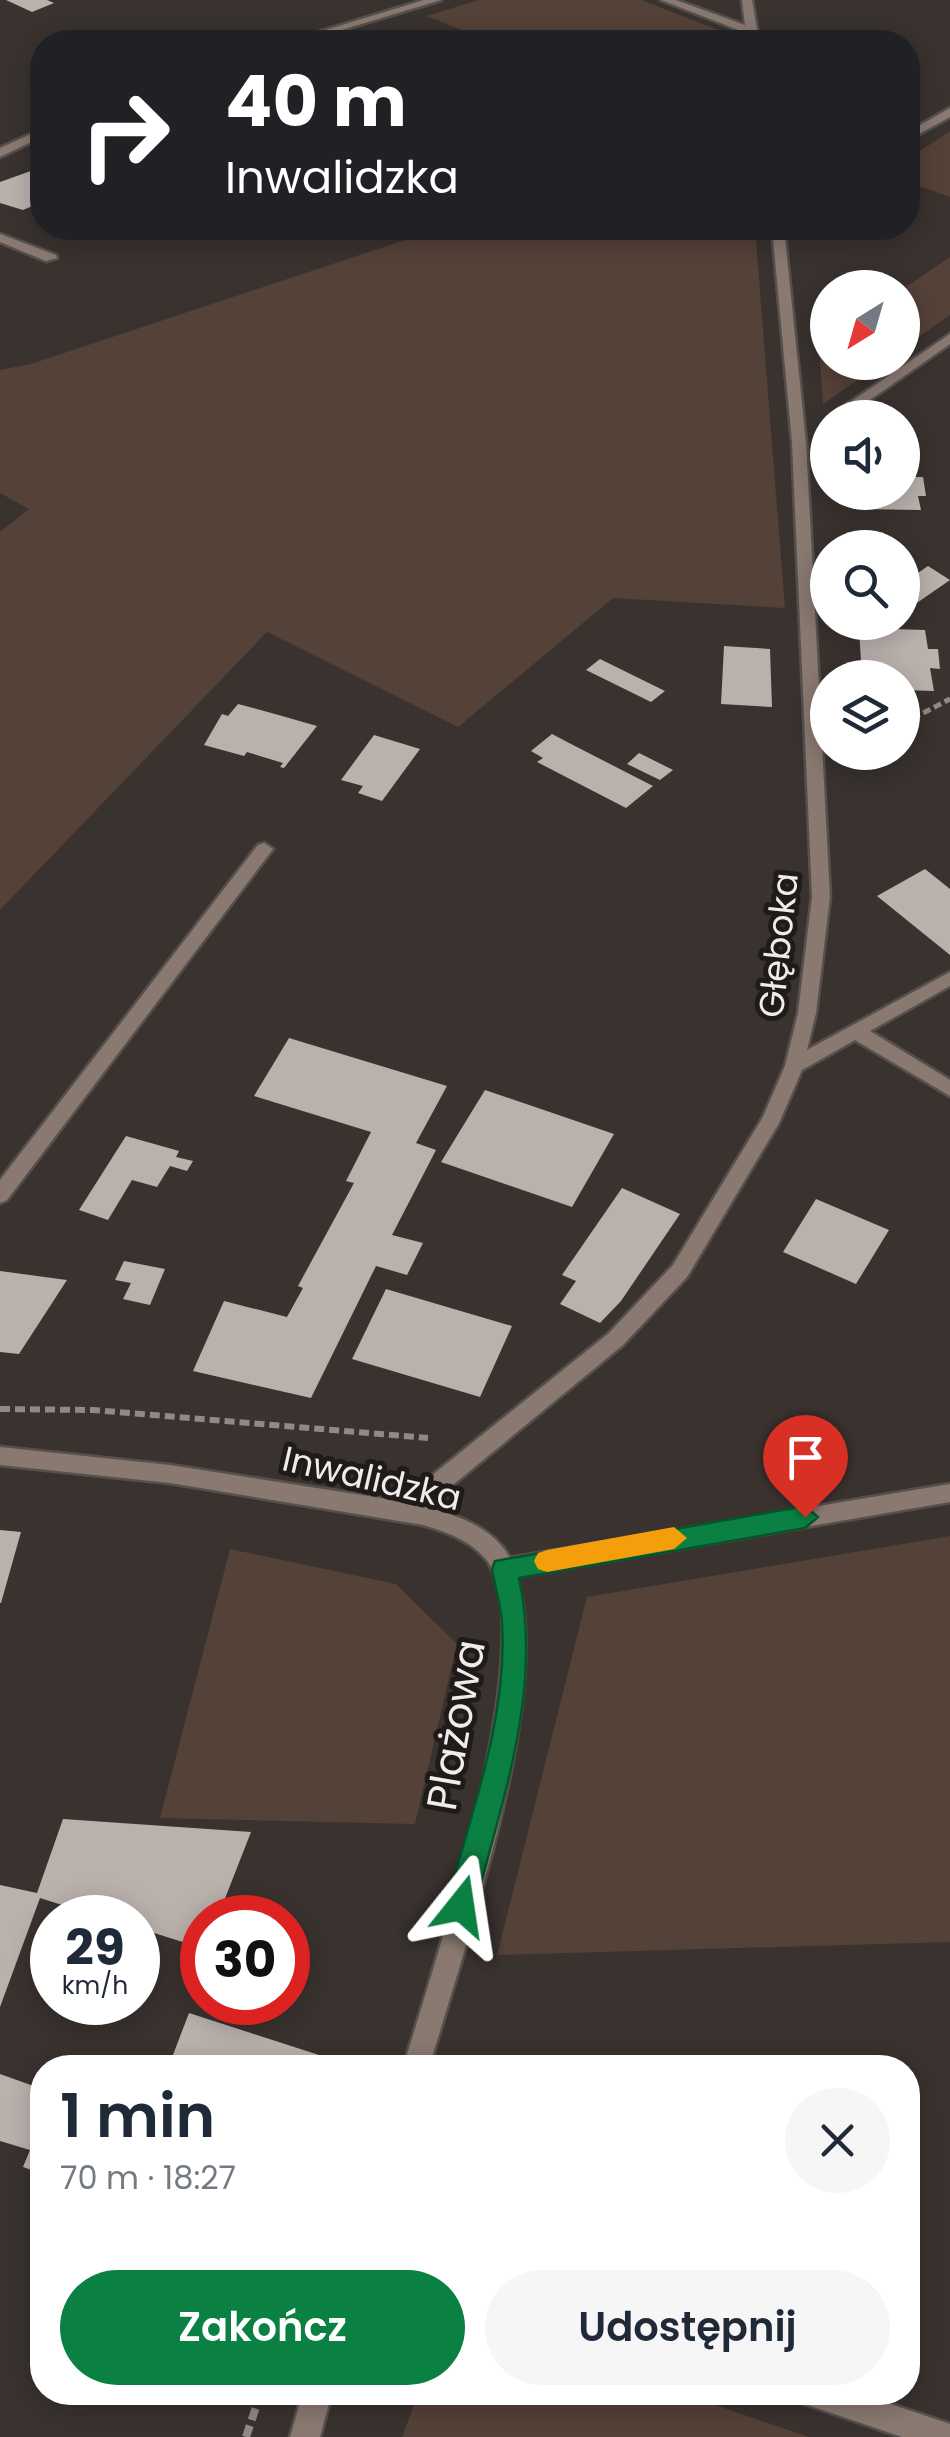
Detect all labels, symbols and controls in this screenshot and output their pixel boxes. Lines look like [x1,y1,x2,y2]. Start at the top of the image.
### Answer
text: 40 m [225,52,407,151]
icon: right [60,70,190,200]
text: Inwalidzka [225,146,459,209]
north arrow [810,270,920,380]
map controls [810,270,920,770]
button: sound [810,400,920,510]
button: search [810,530,920,640]
button: layers [810,660,920,770]
street label: Głęboka [746,870,810,1020]
pin [763,1415,848,1518]
icon: arrive [778,1430,833,1485]
street label: Inwalidzka [278,1434,466,1522]
street label: Plażowa [412,1635,500,1815]
position arrow [409,1854,513,1958]
speed limit sign: 30 [180,1895,310,2025]
text: 29 [65,1912,125,1983]
text: km/h [62,1968,128,2003]
text: 1 min [60,2074,215,2158]
button: close [785,2088,890,2193]
text: 70 m · 18:27 [60,2155,236,2200]
button: Zakończ [60,2270,465,2385]
button: Udostępnij [485,2270,890,2385]

